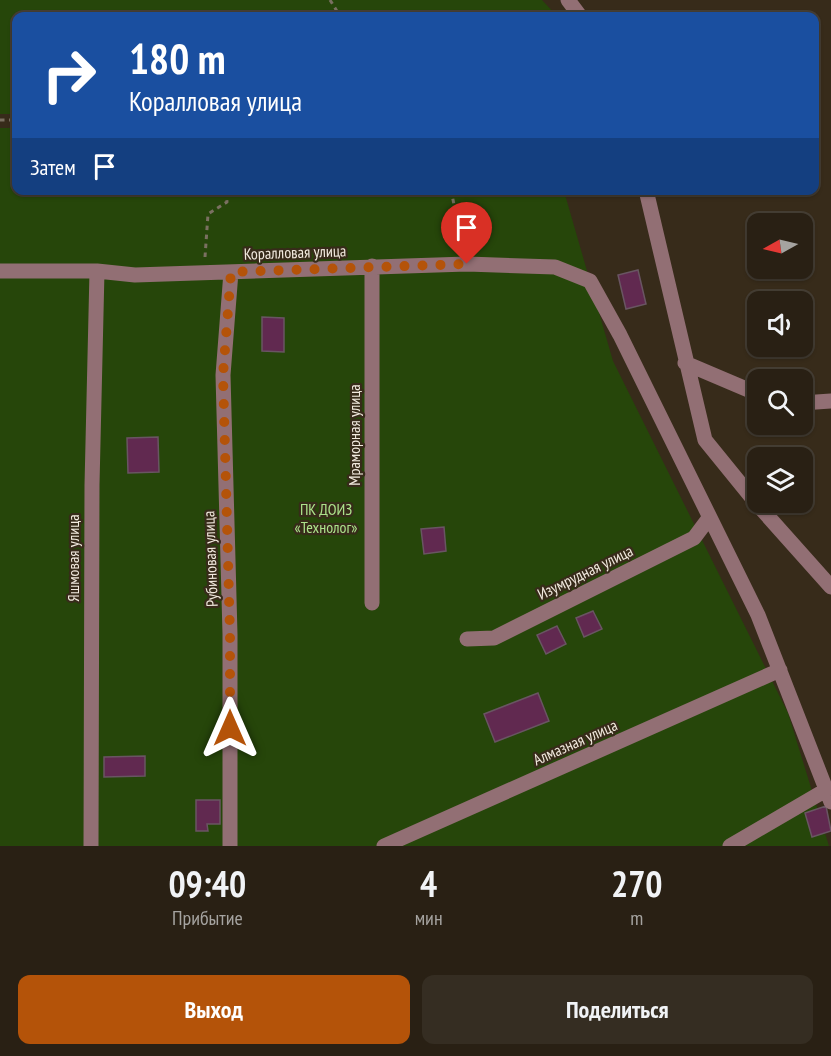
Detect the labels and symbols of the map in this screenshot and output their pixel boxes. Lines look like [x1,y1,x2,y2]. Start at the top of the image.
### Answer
pin [441,202,492,264]
north arrow [747,213,813,279]
street label: Коралловая улица [243,240,347,264]
street label: Мраморная улица [344,384,364,486]
park label: ПК ДОИЗ «Технолог» [295,499,357,537]
street label: Рубиновая улица [198,511,222,607]
street label: Яшмовая улица [63,514,83,602]
street label: Изумрудная улица [534,540,636,604]
position arrow [198,696,262,760]
street label: Алмазная улица [530,715,620,769]

